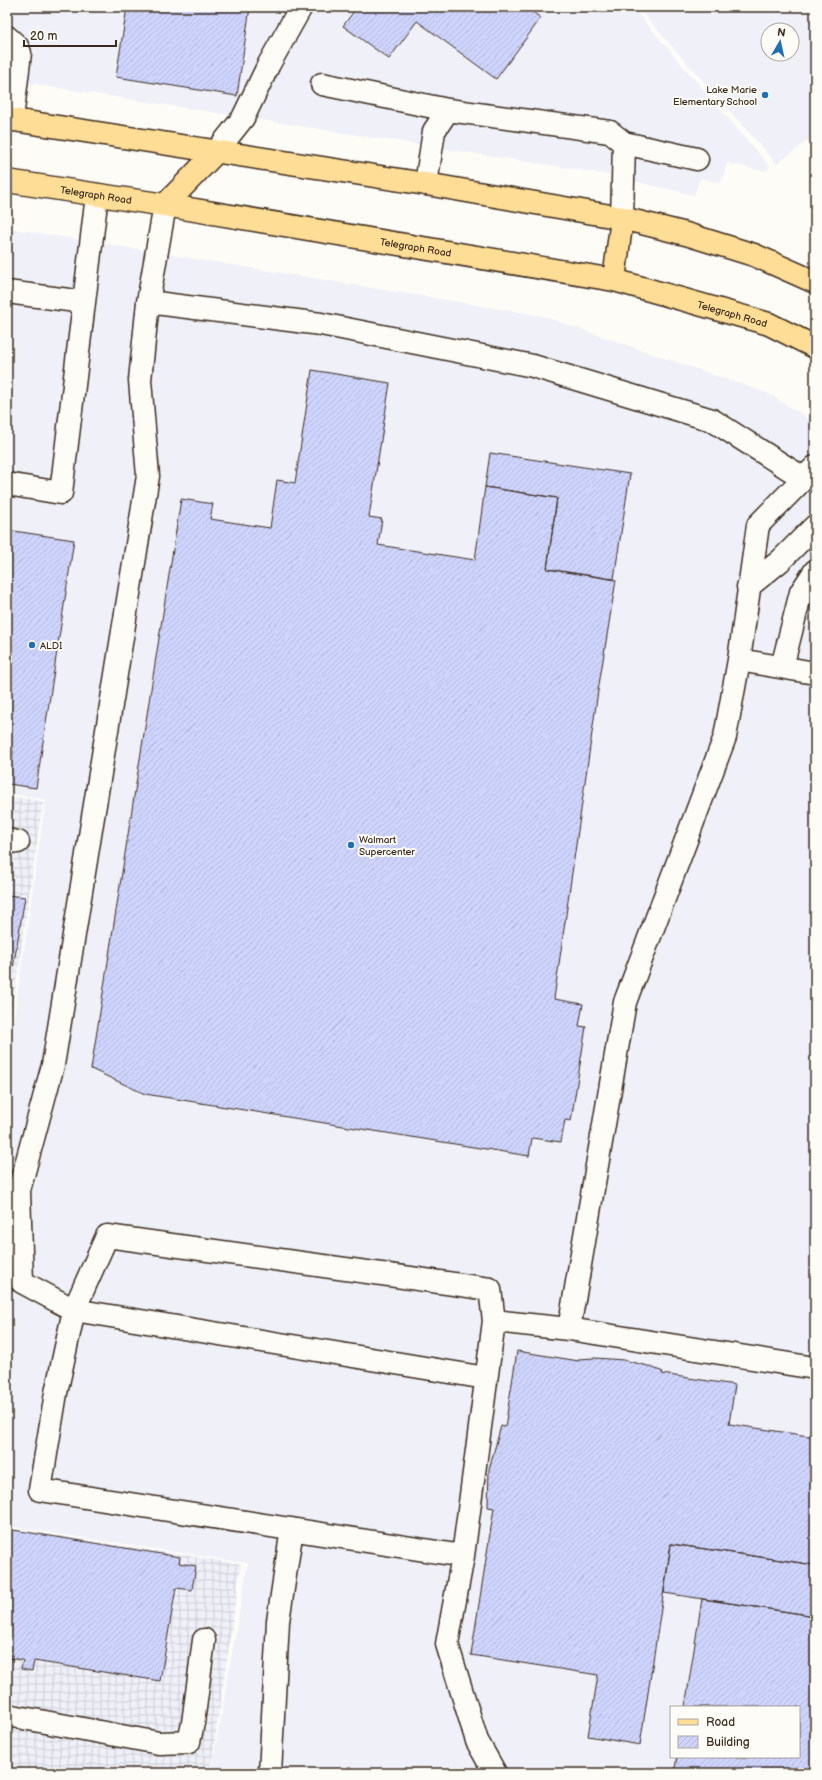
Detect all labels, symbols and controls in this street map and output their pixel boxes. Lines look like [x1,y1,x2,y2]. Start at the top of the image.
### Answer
scale bar [24,22,116,48]
north arrow [760,22,800,62]
text: N [776,26,787,40]
text: 20 m [30,29,57,44]
place label: Lake Marie Elementary School [673,84,757,108]
marker: Lake Marie Elementary School [760,90,770,100]
street label: Telegraph Road [59,184,133,207]
street label: Telegraph Road [379,236,452,260]
street label: Telegraph Road [696,299,769,330]
marker: ALDI [27,640,37,650]
place label: ALDI [40,640,62,652]
place label: Walmart Supercenter [359,834,415,858]
marker: Walmart Supercenter [346,840,356,850]
legend [670,1706,800,1758]
text: Road [706,1715,735,1730]
text: Building [706,1735,750,1750]

